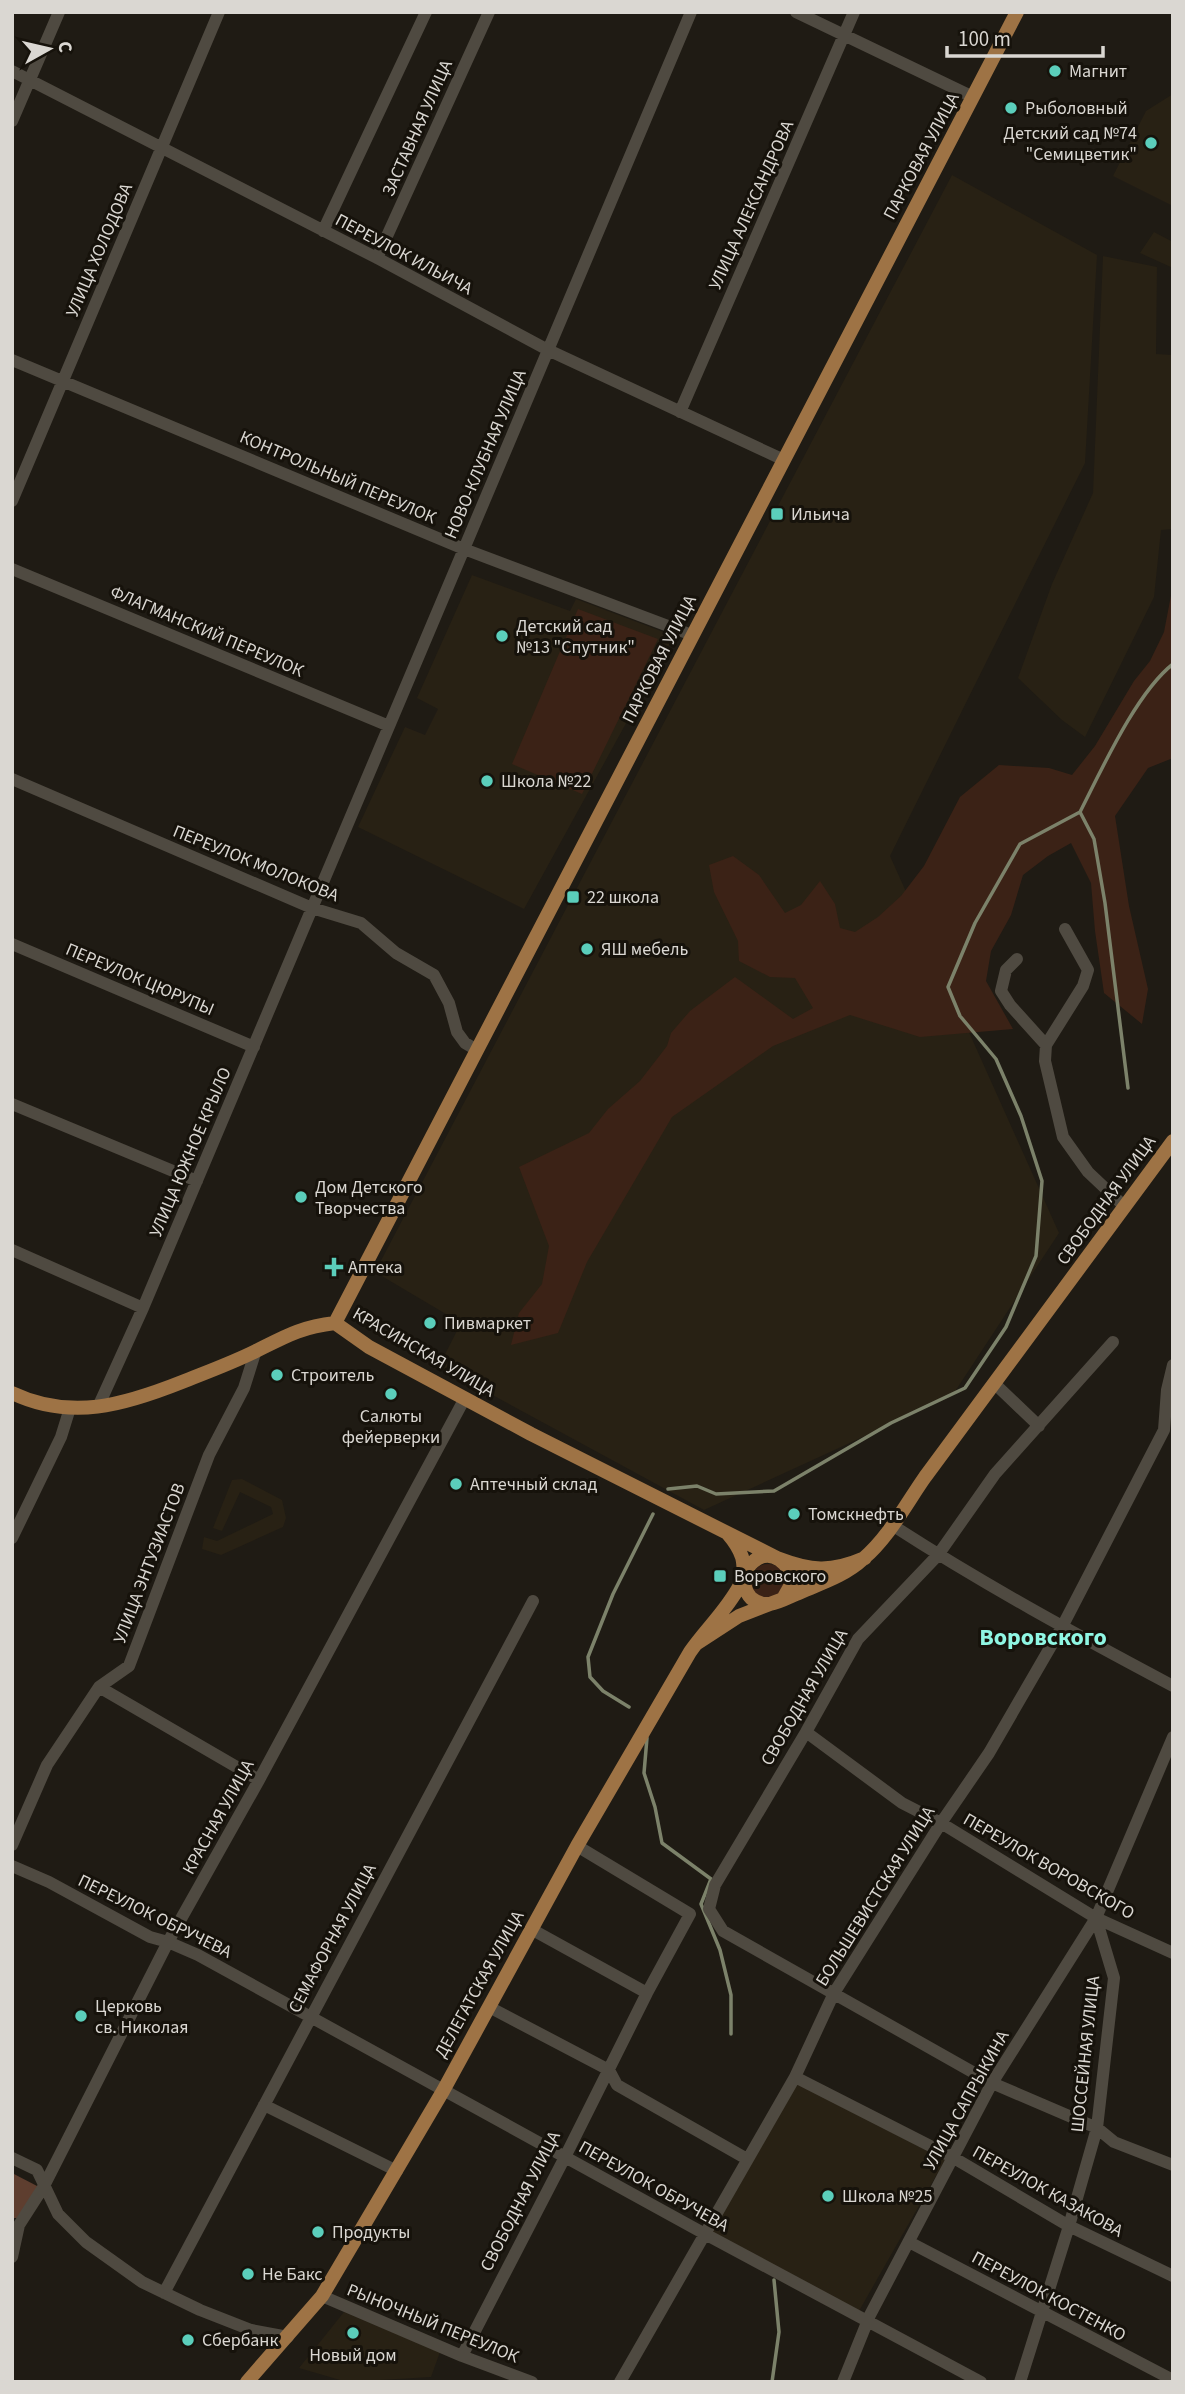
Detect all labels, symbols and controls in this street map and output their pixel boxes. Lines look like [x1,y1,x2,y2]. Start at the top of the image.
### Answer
north arrow [14,14,84,84]
scale bar [947,14,1103,58]
text: 100 m [958,24,1011,54]
text: С [50,39,78,54]
street label: ЗАСТАВНАЯ УЛИЦА [376,56,459,200]
place label: Магнит [1069,59,1127,84]
marker: Магнит [1047,63,1063,79]
street label: ПАРКОВАЯ УЛИЦА [877,88,966,224]
place label: Рыболовный [1025,96,1128,121]
marker: Рыболовный [1003,100,1019,116]
street label: УЛИЦА АЛЕКСАНДРОВА [703,116,800,294]
place label: Детский сад №74 "Семицветик" [1003,121,1137,167]
marker: Детский сад №74 "Семицветик" [1143,135,1159,151]
street label: УЛИЦА ХОЛОДОВА [60,179,139,321]
street label: ПЕРЕУЛОК ИЛЬИЧА [331,208,477,301]
street label: НОВО-КЛУБНАЯ УЛИЦА [438,365,533,543]
street label: КОНТРОЛЬНЫЙ ПЕРЕУЛОК [236,425,440,530]
place label: Ильича [791,502,850,527]
marker: Ильича [769,506,785,522]
street label: ФЛАГМАНСКИЙ ПЕРЕУЛОК [106,579,308,684]
street label: ПАРКОВАЯ УЛИЦА [616,591,703,728]
place label: Детский сад №13 "Спутник" [516,614,635,660]
marker: Детский сад №13 "Спутник" [494,628,510,644]
place label: Школа №22 [501,769,591,794]
marker: Школа №22 [479,773,495,789]
street label: ПЕРЕУЛОК МОЛОКОВА [169,819,343,908]
place label: 22 школа [587,885,659,910]
marker: 22 школа [565,889,581,905]
street label: ПЕРЕУЛОК ЦЮРУПЫ [62,937,218,1022]
place label: ЯШ мебель [601,937,688,962]
marker: ЯШ мебель [579,941,595,957]
street label: УЛИЦА ЮЖНОЕ КРЫЛО [143,1063,238,1241]
street label: СВОБОДНАЯ УЛИЦА [1051,1130,1162,1270]
place label: Дом Детского Творчества [315,1175,423,1221]
marker: Дом Детского Творчества [293,1189,309,1205]
place label: Аптека [348,1255,403,1280]
marker: Аптека [326,1259,342,1275]
street label: КРАСИНСКАЯ УЛИЦА [348,1302,500,1403]
place label: Пивмаркет [444,1311,531,1336]
marker: Пивмаркет [422,1315,438,1331]
place label: Строитель [291,1363,375,1388]
marker: Строитель [269,1367,285,1383]
marker: Салюты фейерверки [383,1386,399,1402]
place label: Салюты фейерверки [342,1404,440,1450]
place label: Аптечный склад [470,1472,598,1497]
marker: Аптечный склад [448,1476,464,1492]
street label: УЛИЦА ЭНТУЗИАСТОВ [107,1479,192,1647]
place label: Томскнефть [808,1502,904,1527]
marker: Томскнефть [786,1506,802,1522]
place label: Воровского [734,1564,826,1589]
marker: Воровского [712,1568,728,1584]
district label: Воровского [979,1620,1107,1655]
street label: СВОБОДНАЯ УЛИЦА [755,1624,854,1770]
street label: КРАСНАЯ УЛИЦА [177,1755,260,1879]
street label: БОЛЬШЕВИСТСКАЯ УЛИЦА [810,1801,941,1991]
street label: ПЕРЕУЛОК ВОРОВСКОГО [958,1807,1139,1926]
street label: СЕМАФОРНАЯ УЛИЦА [282,1859,383,2017]
street label: ПЕРЕУЛОК ОБРУЧЕВА [74,1868,236,1965]
street label: ДЕЛЕГАТСКАЯ УЛИЦА [429,1906,530,2062]
street label: ШОССЕЙНАЯ УЛИЦА [1065,1974,1106,2134]
place label: Церковь св. Николая [95,1994,189,2040]
marker: Церковь св. Николая [73,2008,89,2024]
street label: УЛИЦА САПРЫКИНА [918,2026,1015,2175]
street label: СВОБОДНАЯ УЛИЦА [474,2127,567,2276]
street label: ПЕРЕУЛОК ОБРУЧЕВА [574,2135,734,2238]
street label: ПЕРЕУЛОК КАЗАКОВА [968,2140,1128,2243]
place label: Школа №25 [842,2184,932,2209]
marker: Школа №25 [820,2188,836,2204]
place label: Продукты [332,2220,410,2245]
marker: Продукты [310,2224,326,2240]
street label: ПЕРЕУЛОК КОСТЕНКО [967,2245,1130,2348]
place label: Не Бакс [262,2262,323,2287]
marker: Не Бакс [240,2266,256,2282]
street label: РЫНОЧНЫЙ ПЕРЕУЛОК [343,2278,523,2370]
marker: Новый дом [345,2325,361,2341]
place label: Сбербанк [202,2328,278,2353]
marker: Сбербанк [180,2332,196,2348]
place label: Новый дом [309,2343,397,2368]

